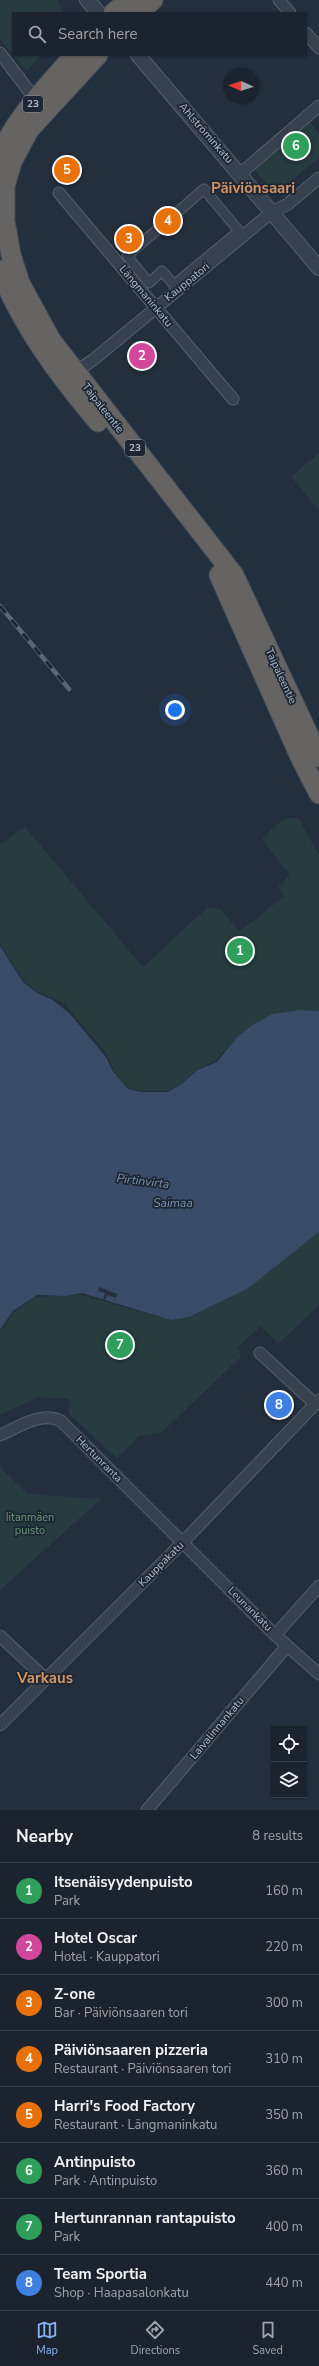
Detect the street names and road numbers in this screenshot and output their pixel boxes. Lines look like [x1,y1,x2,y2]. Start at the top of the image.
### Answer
road number: 23 [23,96,43,112]
street label: Ahlströminkatu [175,99,237,167]
street label: Kauppatori [161,259,213,305]
street label: Längmaninkatu [116,262,176,330]
street label: Taipaleentie [79,380,127,436]
road number: 23 [125,440,145,456]
street label: Taipaleentie [262,646,300,706]
street label: Hertunranta [72,1432,126,1486]
street label: Kauppakatu [135,1538,187,1590]
street label: Leunankatu [224,1583,276,1635]
street label: Laivalinnankatu [186,1694,248,1762]

